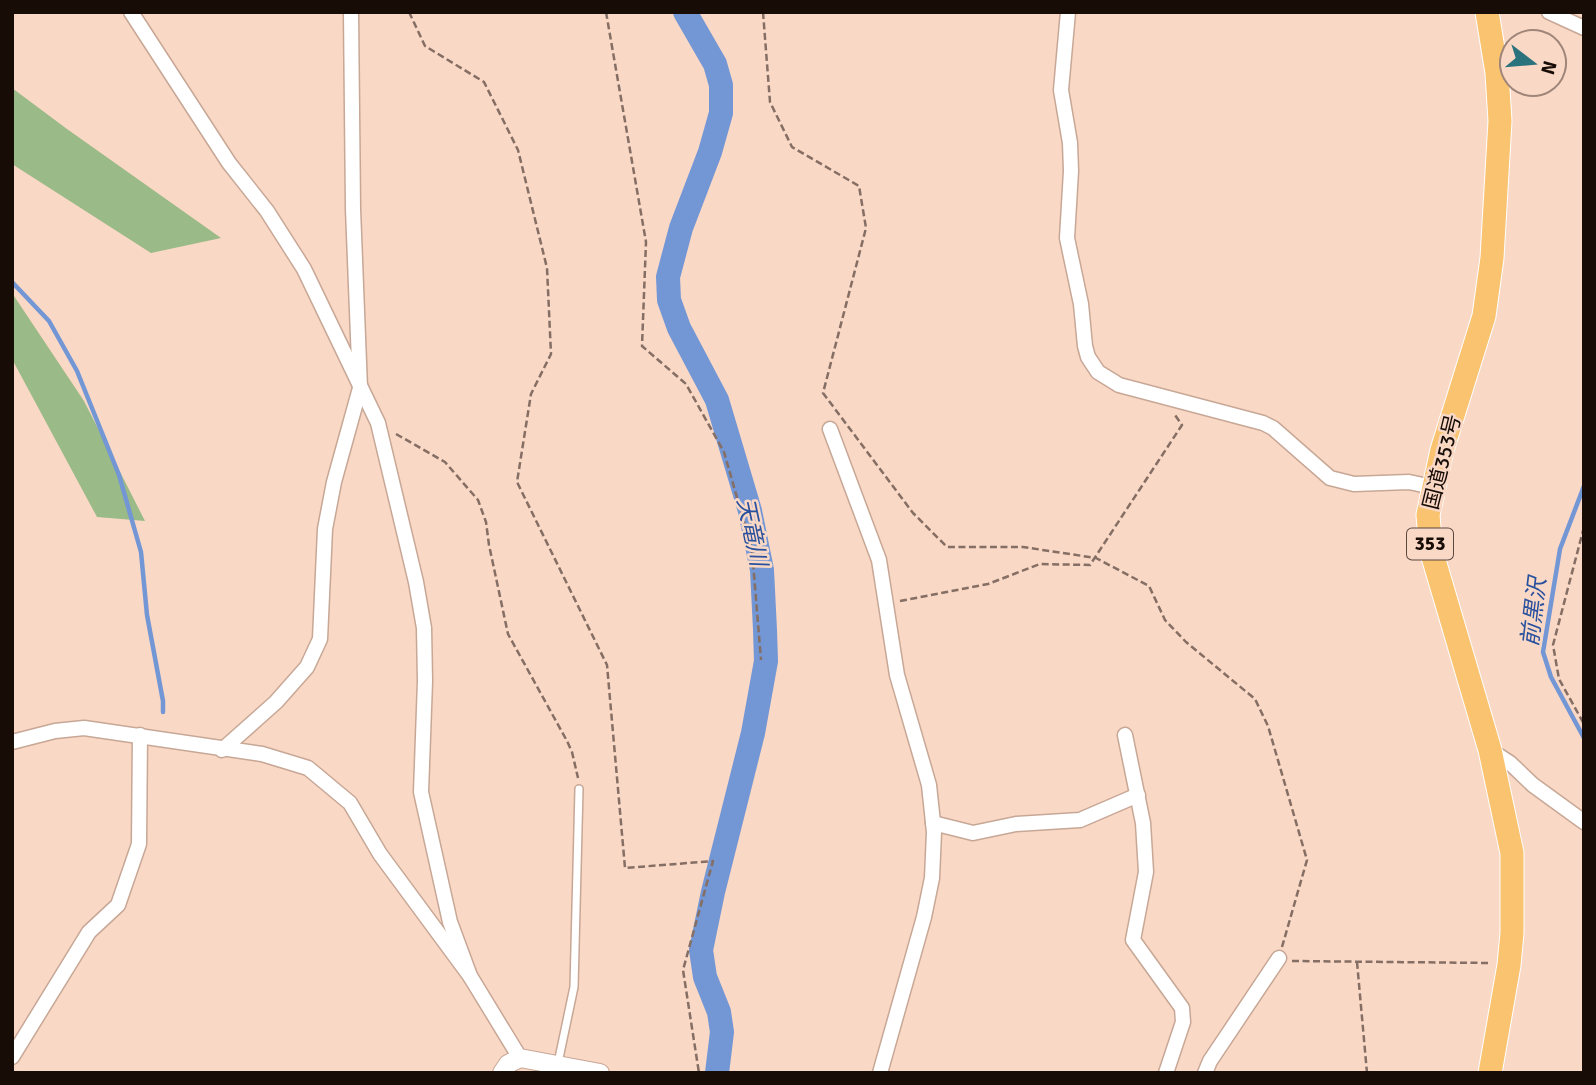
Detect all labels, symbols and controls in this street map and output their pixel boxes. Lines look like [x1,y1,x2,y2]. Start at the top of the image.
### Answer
north arrow [1498,28,1568,98]
text: N [1535,58,1562,77]
street label: 国道353号 [1418,412,1466,512]
water label: 天竜川 [731,495,774,572]
road number: 353 [1407,528,1453,559]
water label: 前黒沢 [1515,573,1553,648]

